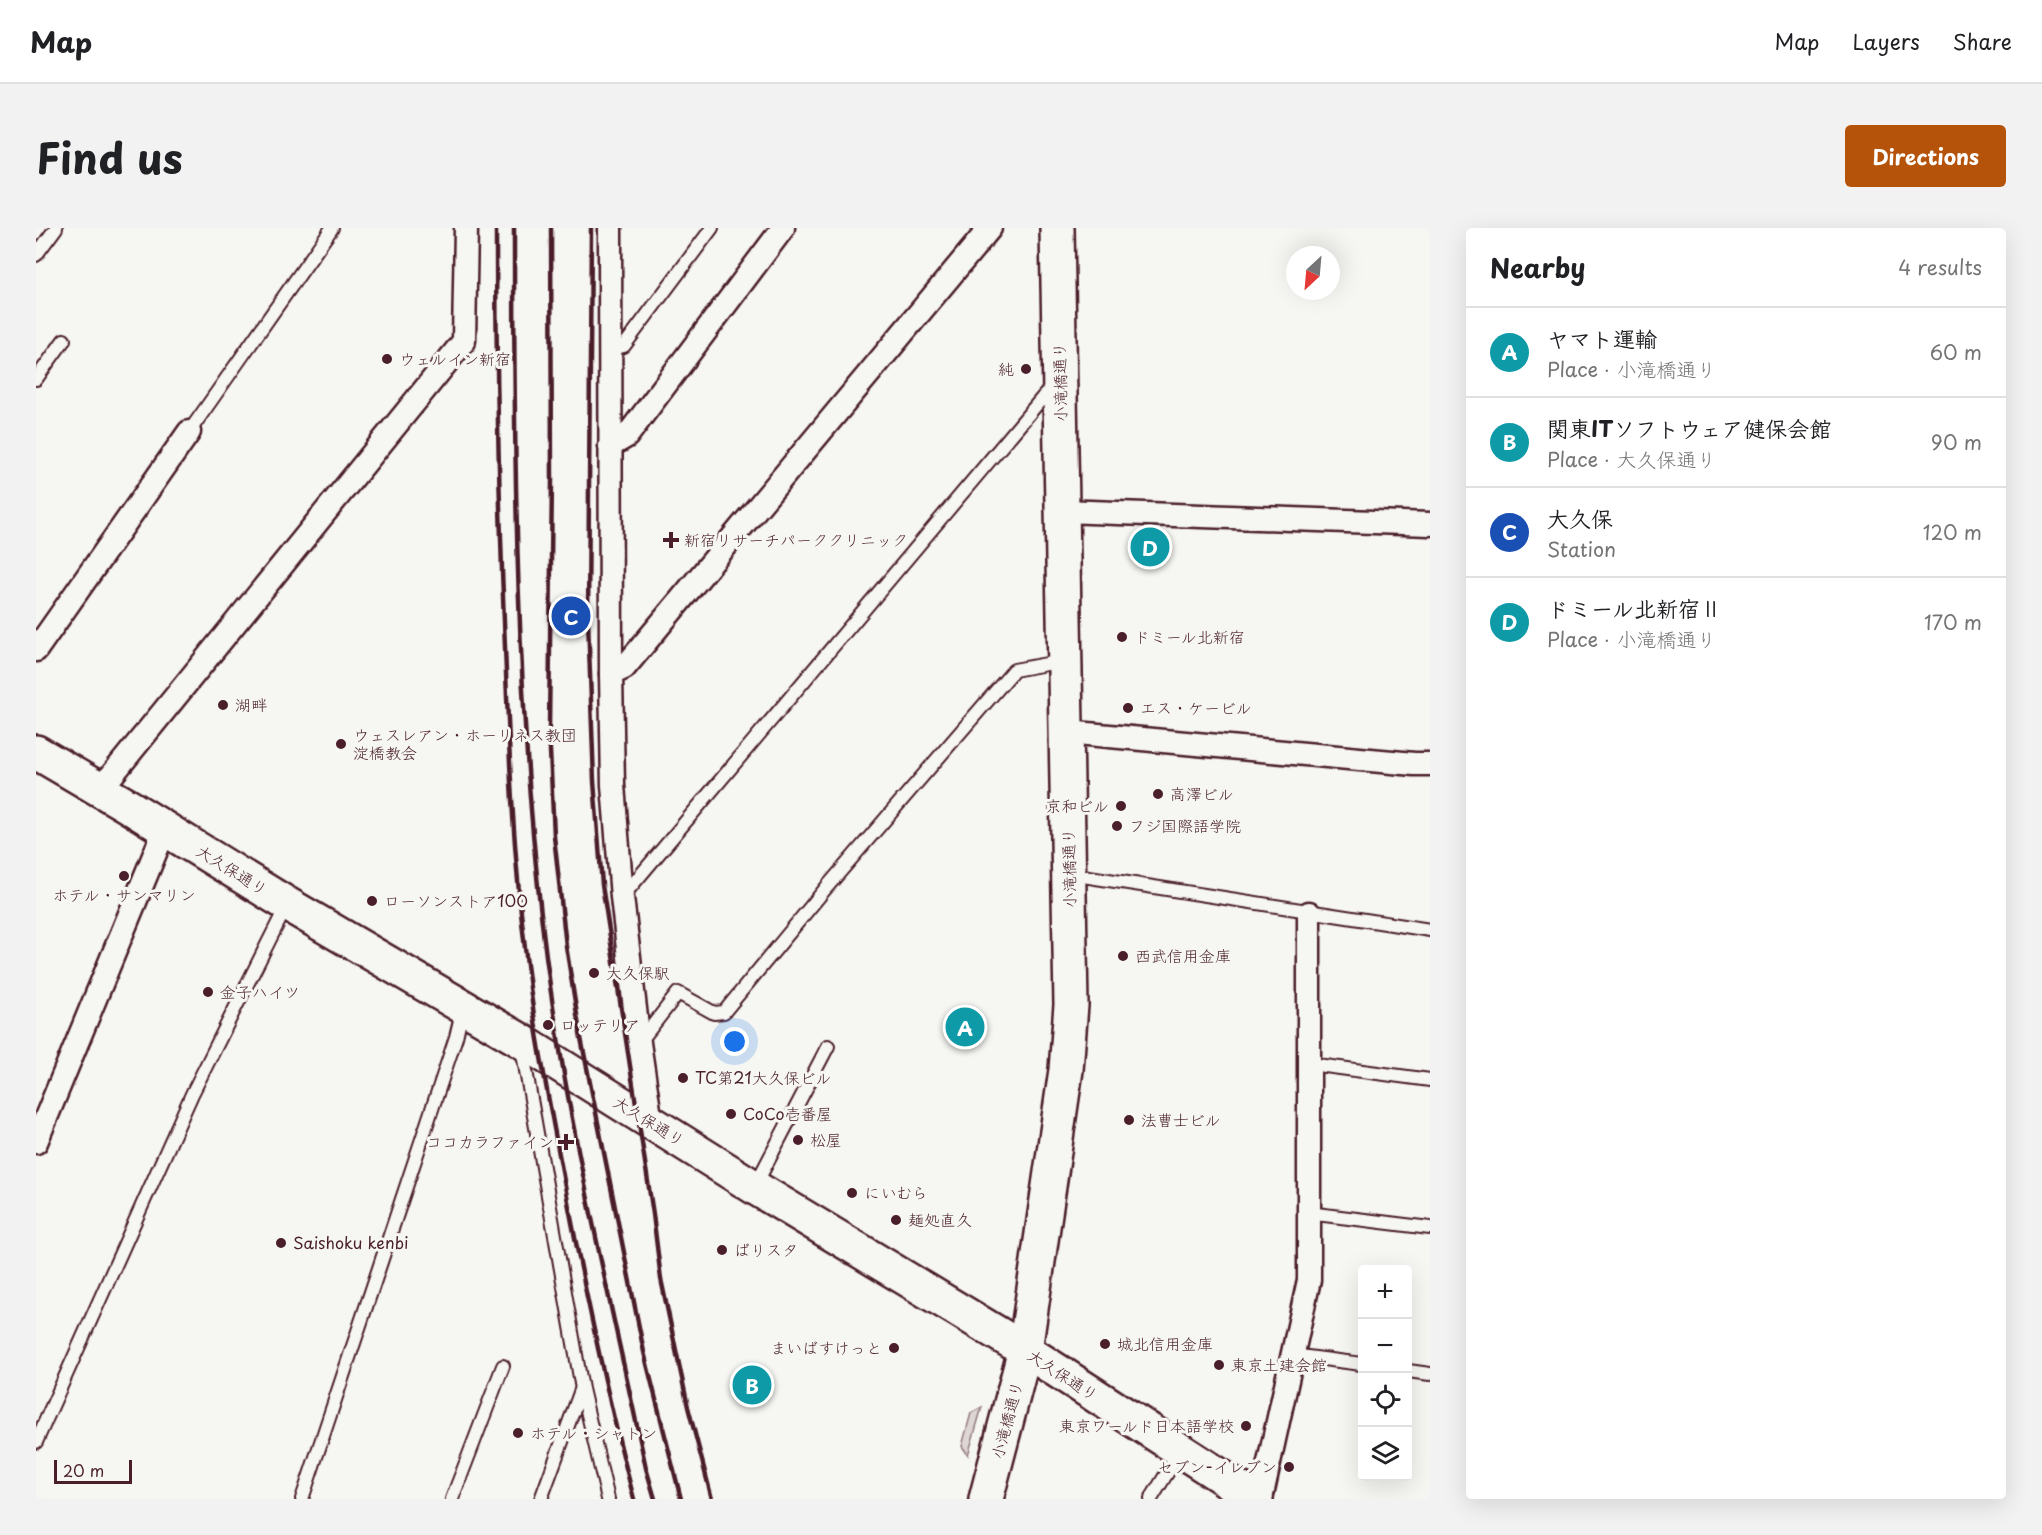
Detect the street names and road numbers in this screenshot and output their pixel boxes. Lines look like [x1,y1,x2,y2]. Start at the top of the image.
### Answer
street label: 小滝橋通り [1046,342,1072,422]
street label: 小滝橋通り [1055,828,1081,908]
street label: 大久保通り [192,838,273,901]
street label: 大久保通り [609,1089,690,1152]
street label: 大久保通り [1023,1342,1104,1406]
street label: 小滝橋通り [984,1378,1028,1461]

